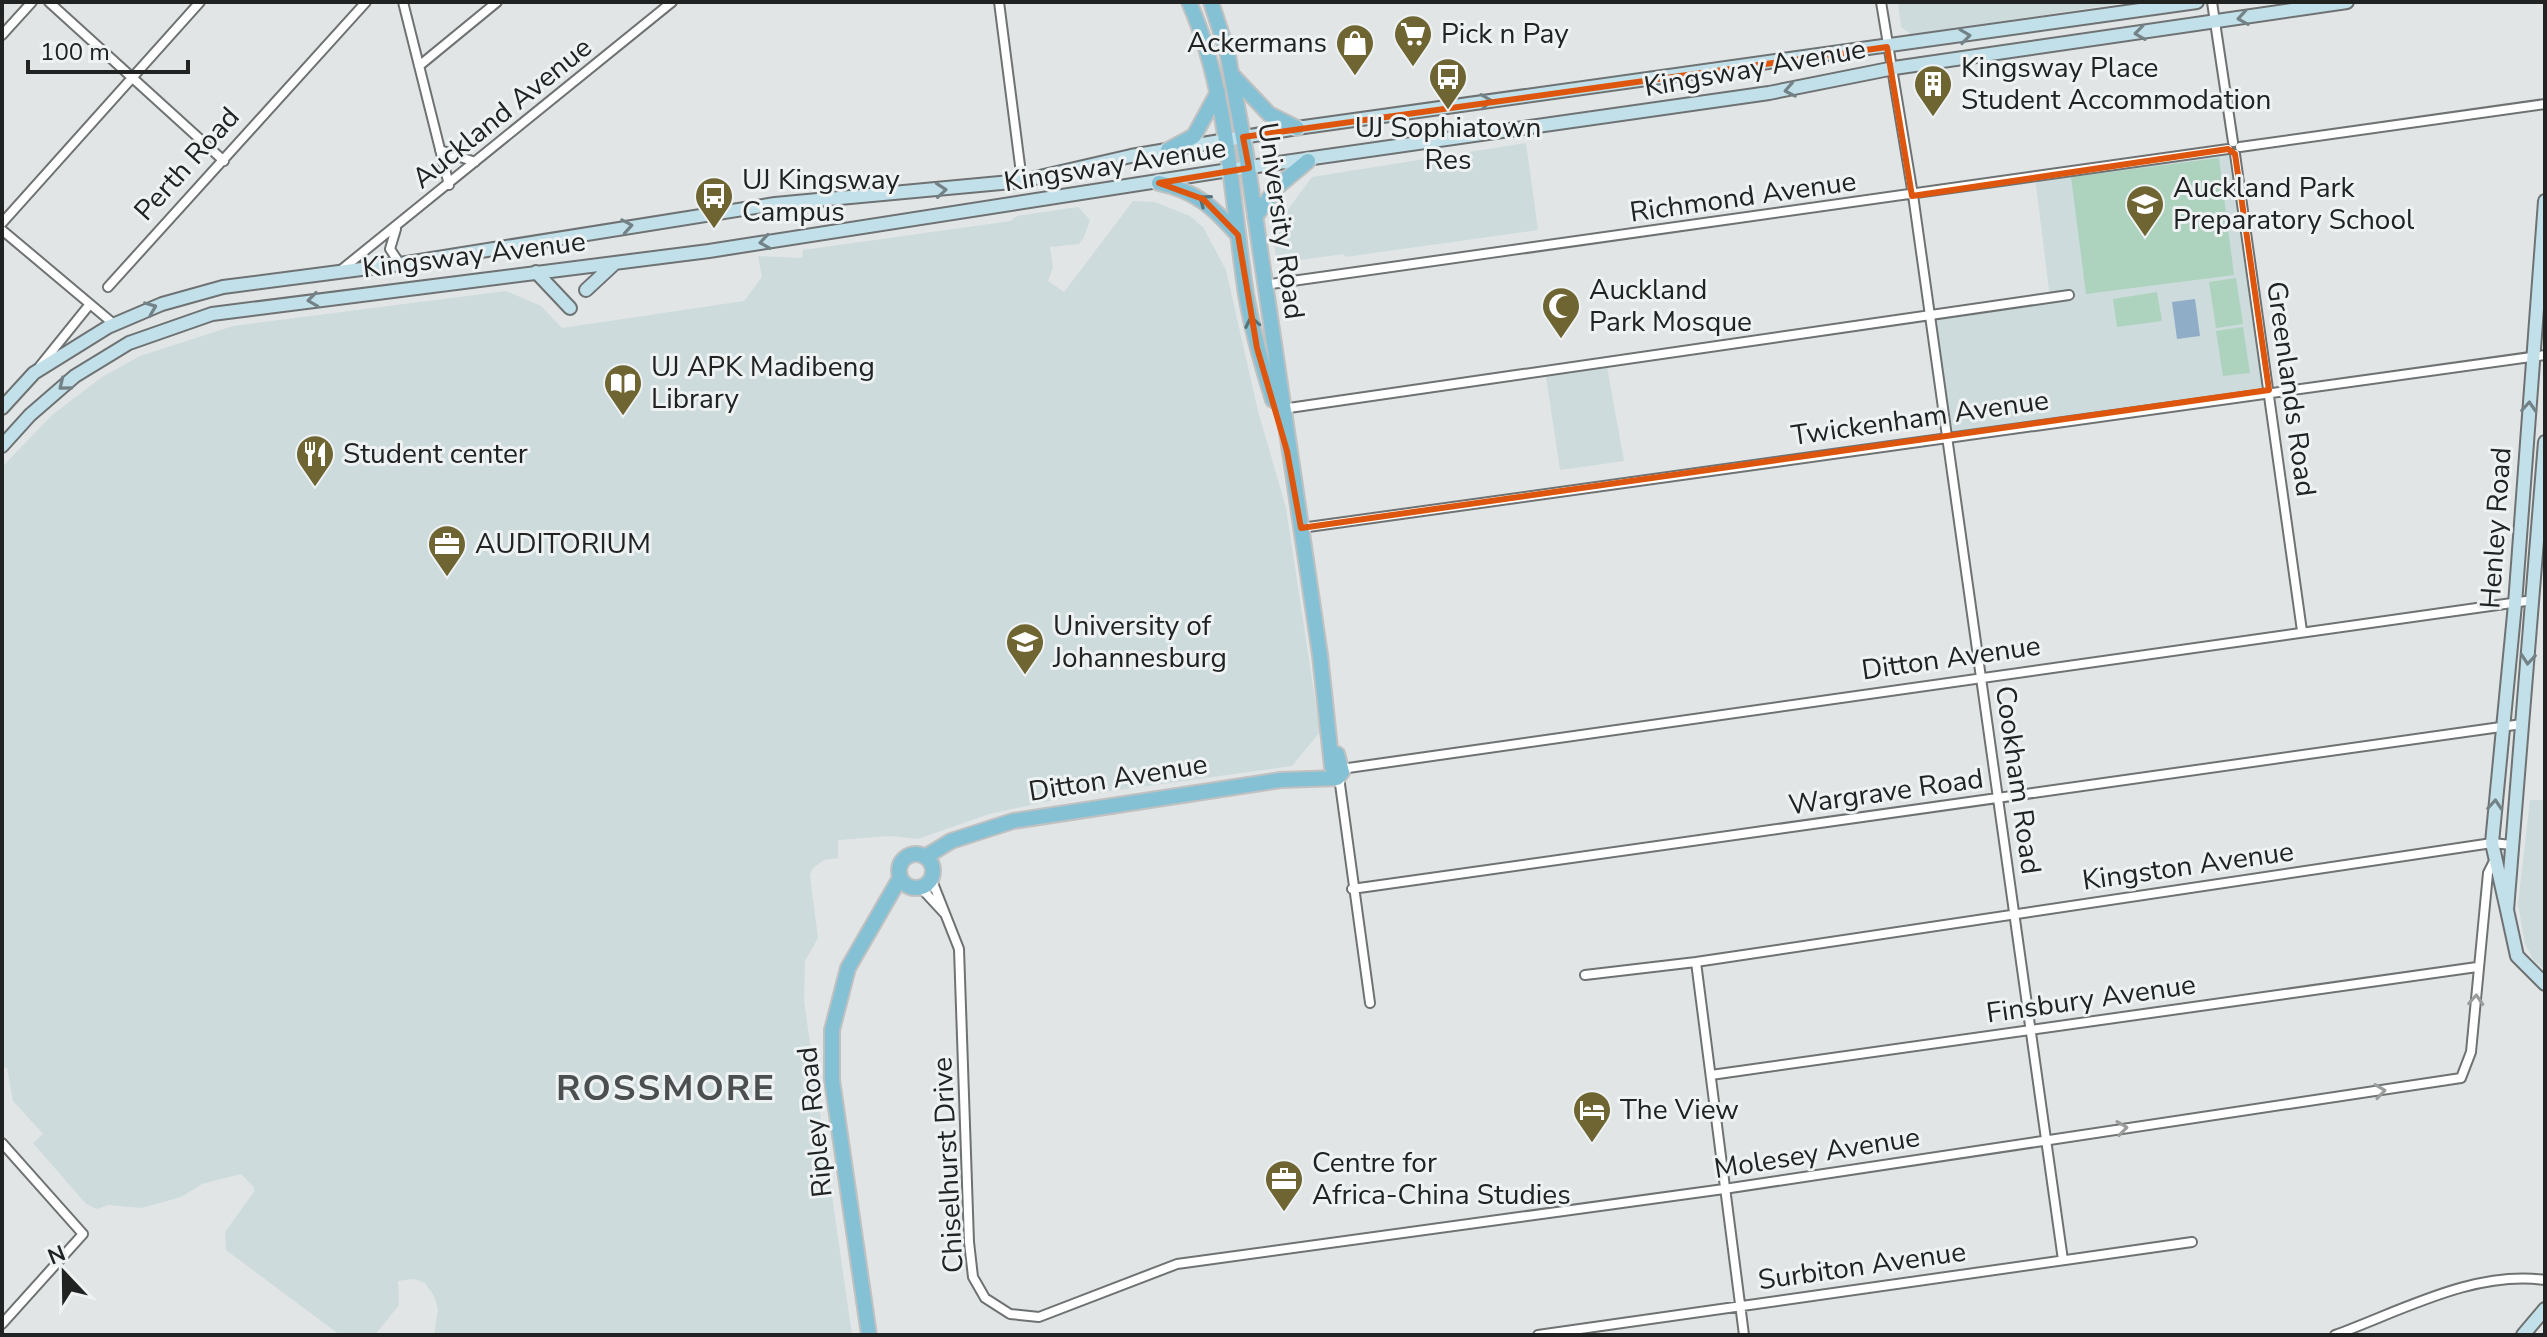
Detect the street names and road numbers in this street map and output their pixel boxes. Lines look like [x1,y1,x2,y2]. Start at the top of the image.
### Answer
street label: Auckland Avenue [404,29,600,197]
street label: Kingsway Avenue [1641,30,1869,106]
street label: Perth Road [126,99,248,229]
street label: University Road [1248,120,1314,322]
street label: Kingsway Avenue [1001,129,1229,201]
street label: Richmond Avenue [1627,162,1859,232]
street label: Kingsway Avenue [360,222,588,288]
street label: Greenlands Road [2257,279,2325,499]
street label: Twickenham Avenue [1789,381,2051,455]
street label: Henley Road [2471,446,2521,610]
street label: Ditton Avenue [1859,627,2043,689]
street label: Cookham Road [1986,683,2050,877]
street label: Ditton Avenue [1026,745,1210,811]
street label: Wargrave Road [1786,760,1986,824]
street label: Kingston Avenue [2080,832,2296,900]
street label: Finsbury Avenue [1984,966,2198,1032]
street label: Ripley Road [788,1045,842,1199]
street label: Chiselhurst Drive [923,1056,973,1274]
street label: Molesey Avenue [1711,1118,1923,1188]
street label: Surbiton Avenue [1756,1233,1968,1299]

